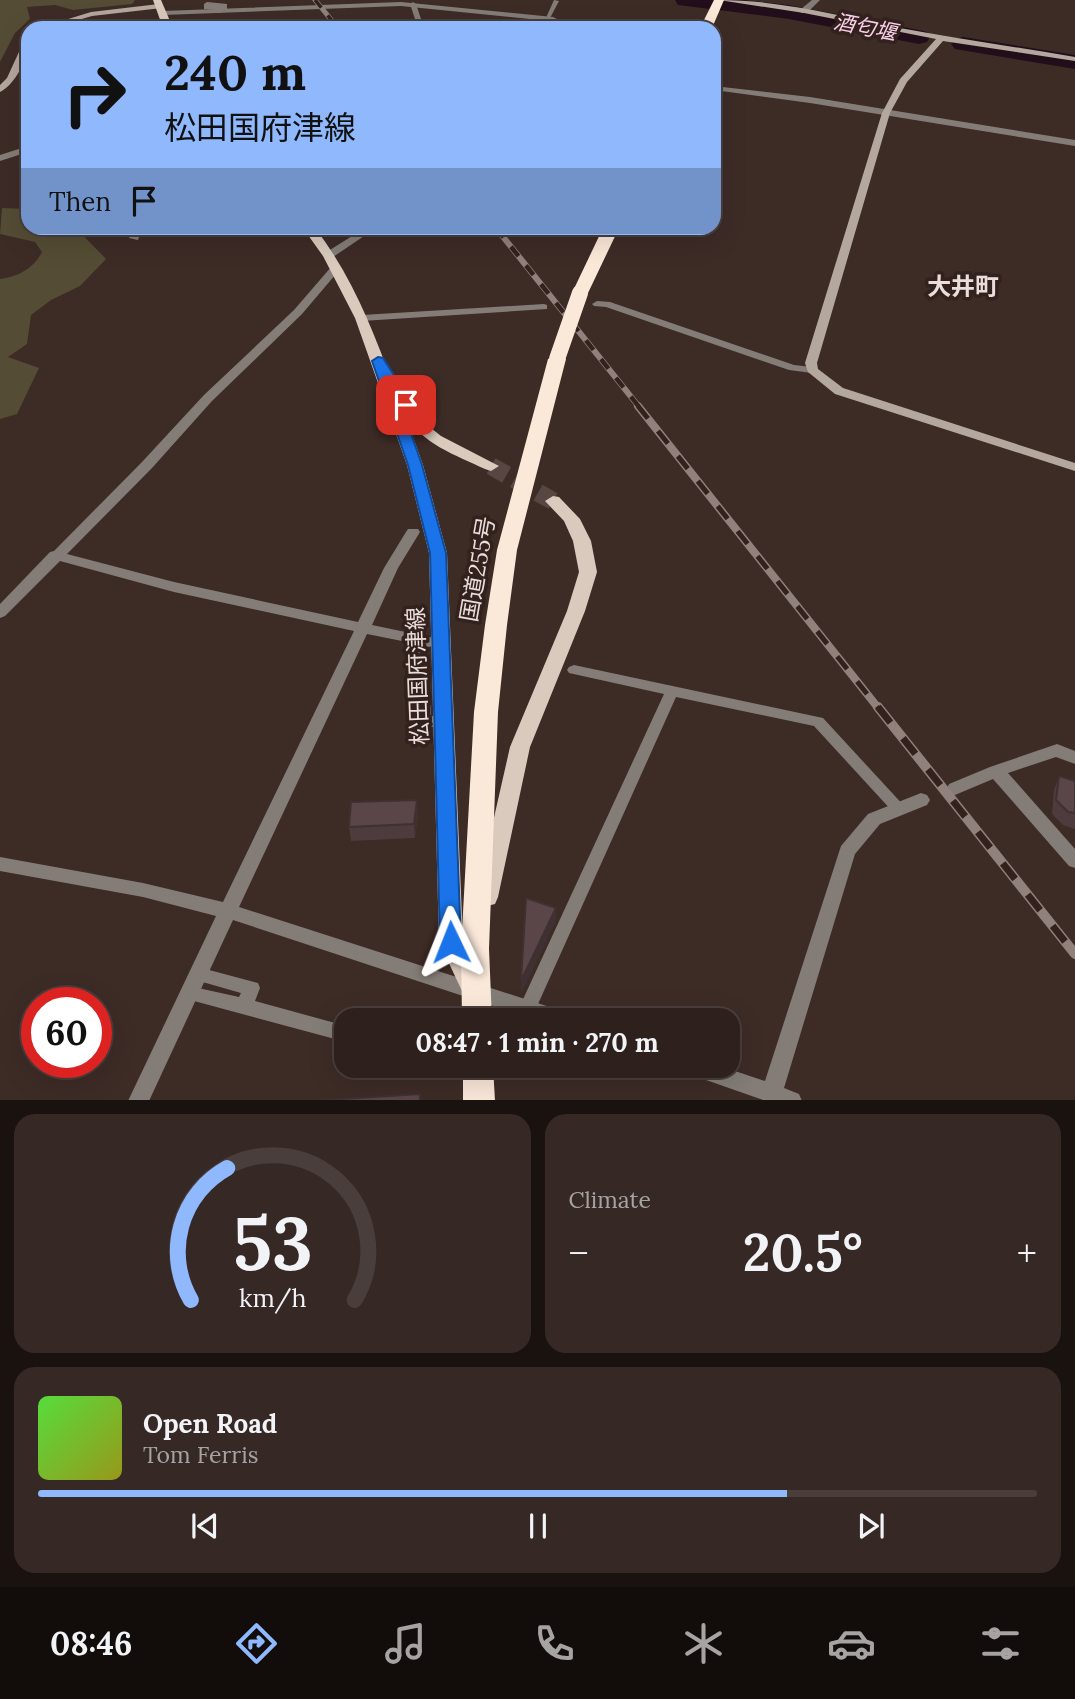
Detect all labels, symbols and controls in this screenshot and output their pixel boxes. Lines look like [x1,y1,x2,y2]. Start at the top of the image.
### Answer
water label: 酒匂堰 [832,8,902,47]
text: 240 m [164,41,306,103]
icon: right [49,49,140,140]
text: 松田国府津線 [164,107,356,148]
icon: arrive [125,182,163,220]
text: Then [49,185,111,218]
district label: 大井町 [927,271,999,302]
pin [376,375,436,435]
icon: arrive [387,386,425,424]
street label: 国道255号 [453,514,501,624]
street label: 松田国府津線 [400,607,434,745]
position arrow [414,905,488,979]
speed limit sign: 60 [21,987,112,1078]
text: 08:47 · 1 min · 270 m [415,1026,659,1059]
text: Climate [569,1185,651,1214]
text: 53 [232,1197,312,1290]
text: 20.5° [743,1219,863,1285]
text: − [569,1229,589,1277]
text: + [1017,1229,1037,1277]
text: km/h [238,1281,306,1313]
text: Open Road [143,1407,277,1440]
text: Tom Ferris [143,1440,258,1469]
icon: previous [186,1507,224,1545]
icon: pause [519,1507,557,1545]
icon: next [852,1507,890,1545]
icon: directions [232,1619,281,1668]
icon: music [381,1619,430,1668]
icon: phone [530,1619,579,1668]
icon: climate [679,1619,728,1668]
icon: car [827,1619,876,1668]
icon: filters [976,1619,1025,1668]
text: 08:46 [50,1623,132,1664]

